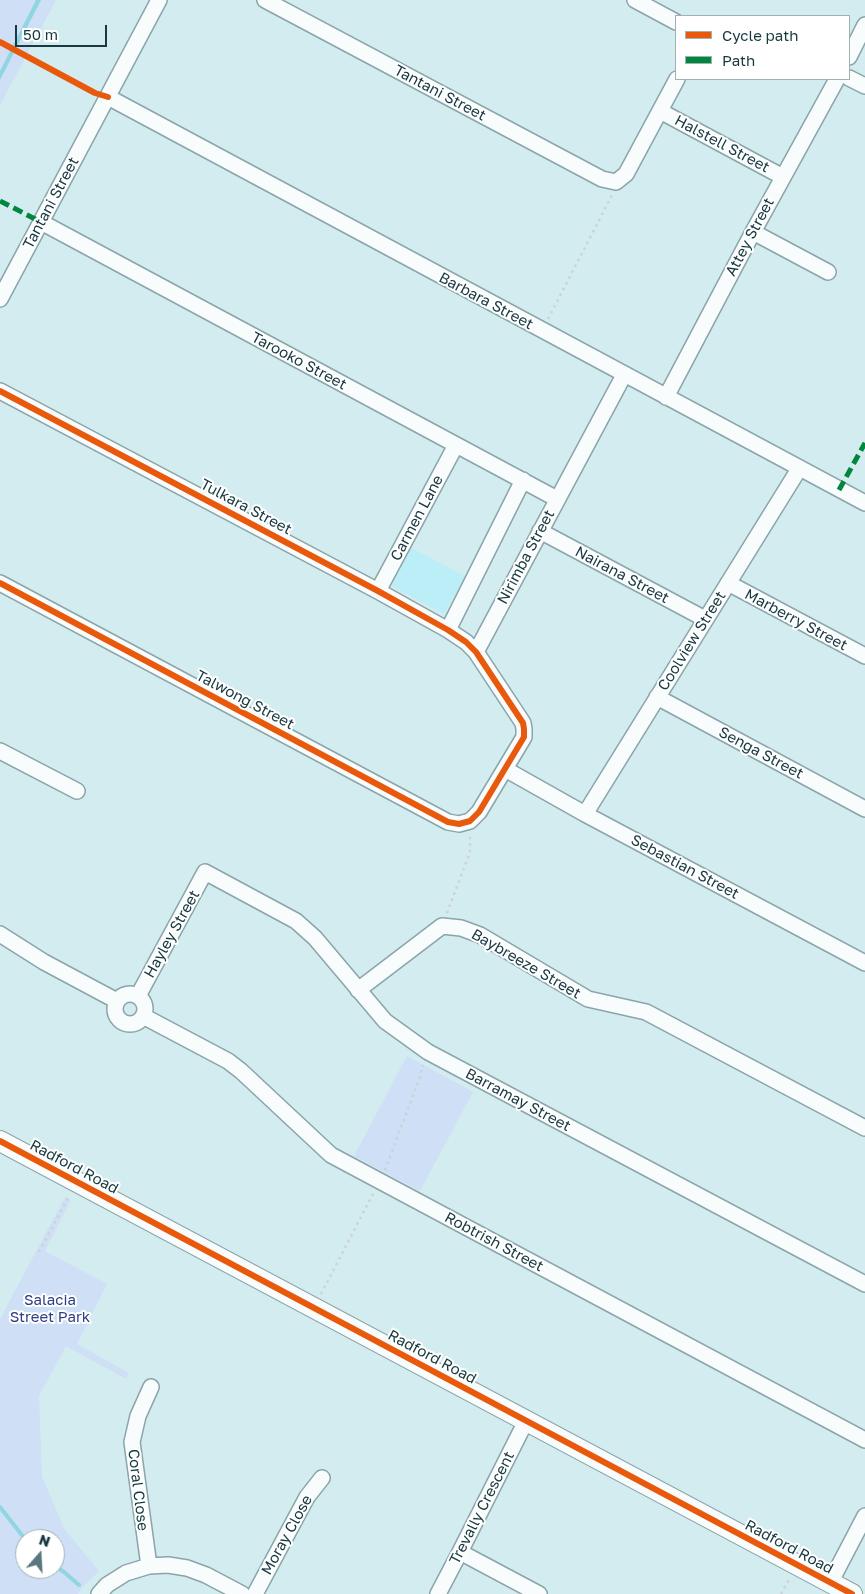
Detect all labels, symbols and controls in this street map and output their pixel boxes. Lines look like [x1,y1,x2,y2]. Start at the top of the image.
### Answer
scale bar [18,15,110,47]
legend [675,15,850,80]
text: 50 m [23,25,58,43]
text: Cycle path [722,26,798,44]
text: Path [722,51,755,69]
street label: Tantani Street [391,61,489,125]
street label: Halstell Street [671,111,773,177]
street label: Tantani Street [19,154,83,252]
street label: Attey Street [722,195,778,279]
street label: Barbara Street [436,269,536,333]
street label: Tarooko Street [248,328,350,394]
street label: Carmen Lane [387,472,447,564]
street label: Tulkara Street [197,475,295,539]
street label: Nirimba Street [494,507,558,607]
street label: Nairana Street [572,543,672,607]
street label: Marberry Street [742,585,850,655]
street label: Coolview Street [654,588,730,694]
street label: Talwong Street [193,667,297,733]
street label: Senga Street [716,723,806,783]
street label: Sebastian Street [628,831,742,903]
street label: Hayley Street [140,887,204,981]
street label: Baybreeze Street [468,925,584,1003]
street label: Barramay Street [462,1065,574,1135]
street label: Radford Road [27,1136,121,1198]
street label: Robtrish Street [441,1208,547,1276]
park label: Salacia Street Park [10,1291,90,1326]
street label: Radford Road [385,1326,479,1388]
street label: Coral Close [124,1448,152,1532]
street label: Trevally Crescent [446,1448,518,1568]
street label: Moray Close [258,1492,316,1578]
street label: Radford Road [742,1516,836,1578]
north arrow [15,1529,65,1579]
text: N [37,1531,53,1550]

